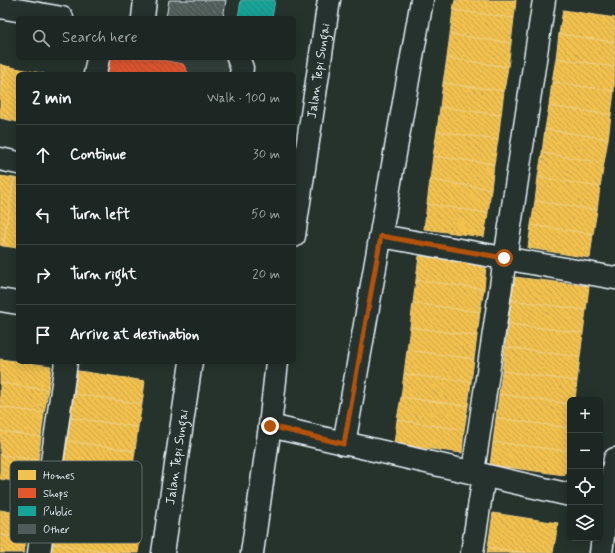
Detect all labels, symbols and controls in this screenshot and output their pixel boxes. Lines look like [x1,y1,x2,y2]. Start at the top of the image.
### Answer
search box [16,16,296,60]
street label: Jalan Tepi Sungai [303,22,334,120]
icon: search [30,27,52,49]
text: Search here [62,28,138,48]
text: 2 min [32,87,72,109]
text: Walk · 100 m [207,90,280,107]
icon: ahead [32,144,54,166]
text: Continue [70,145,126,165]
text: 30 m [253,146,280,163]
icon: left [32,204,54,226]
text: Turn left [70,205,130,225]
text: 50 m [251,206,280,223]
route start [495,249,513,267]
icon: right [32,264,54,286]
text: Turn right [70,265,137,285]
text: 20 m [252,266,280,283]
icon: arrive [32,324,54,346]
text: Arrive at destination [70,325,199,345]
map controls [567,397,603,541]
button: + [567,397,603,433]
street label: Jalan Tepi Sungai [162,408,193,506]
route end [261,417,279,435]
button: − [567,433,603,469]
legend [10,461,142,543]
text: Homes [43,469,75,483]
button: locate [567,469,603,505]
text: Shops [43,487,68,501]
text: Public [43,505,73,519]
button: layers [567,505,603,541]
text: Other [43,523,70,537]

